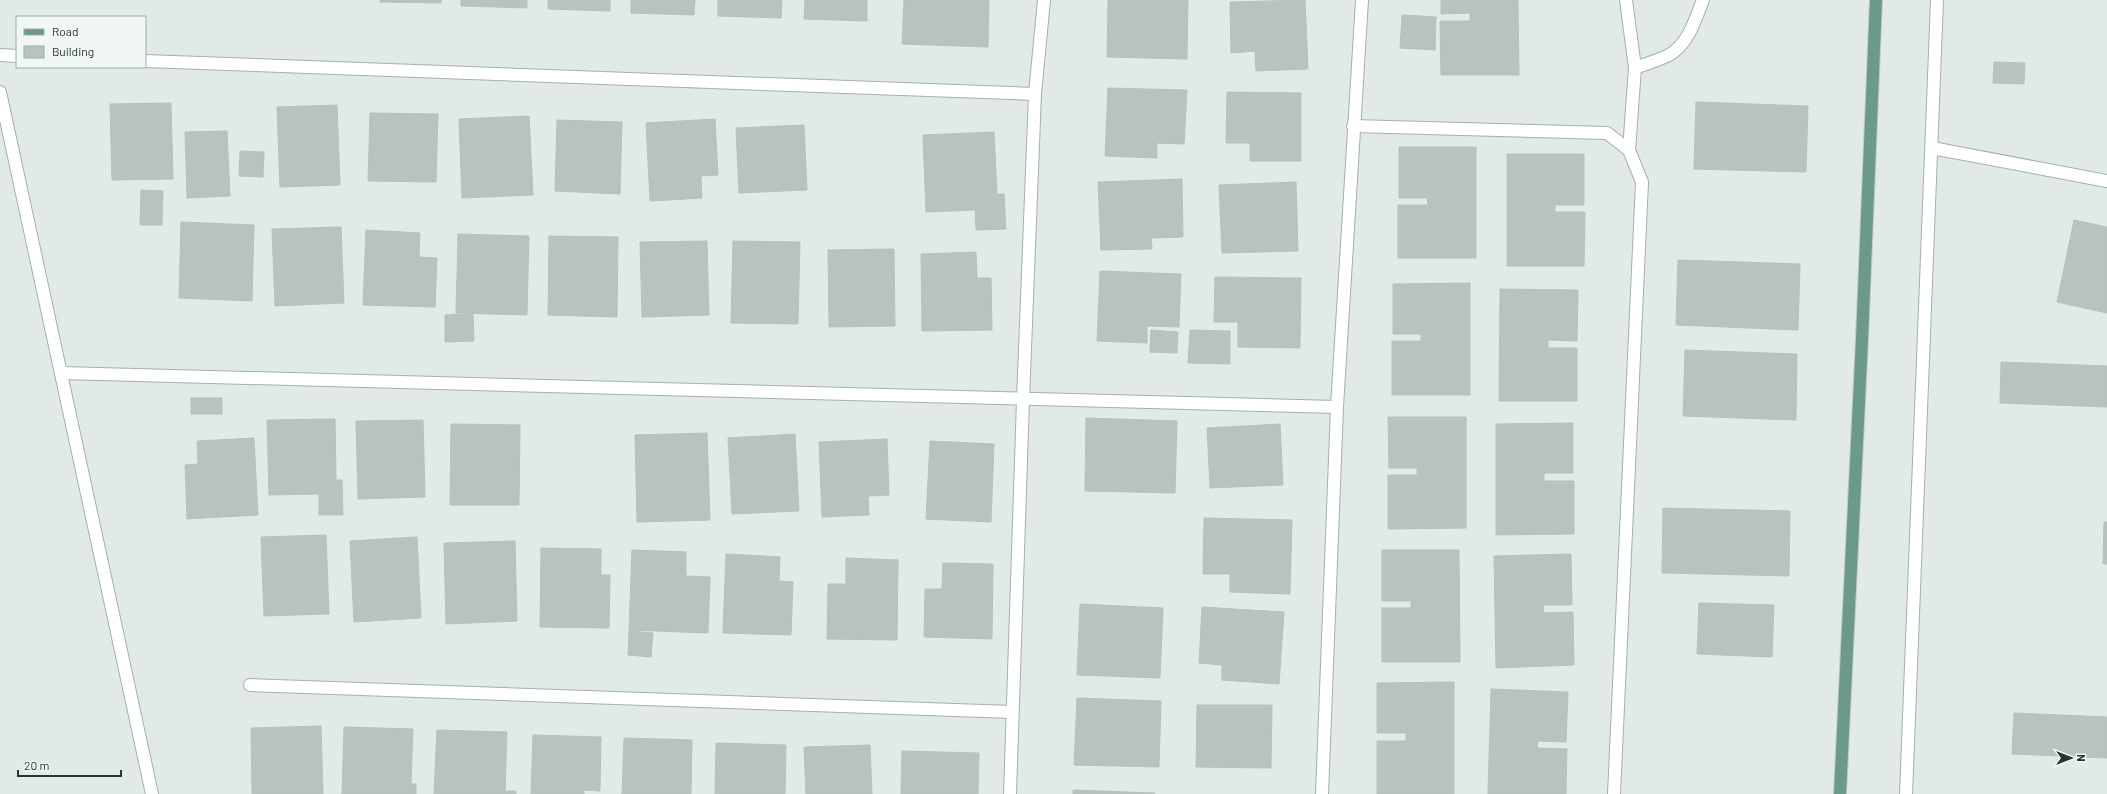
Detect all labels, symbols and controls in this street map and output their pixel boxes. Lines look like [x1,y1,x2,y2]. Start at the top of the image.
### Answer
legend [16,16,146,68]
text: Road [52,24,79,38]
text: Building [52,44,94,58]
north arrow [2051,738,2091,778]
scale bar [18,752,121,778]
text: N [2075,754,2088,762]
text: 20 m [24,758,50,772]

